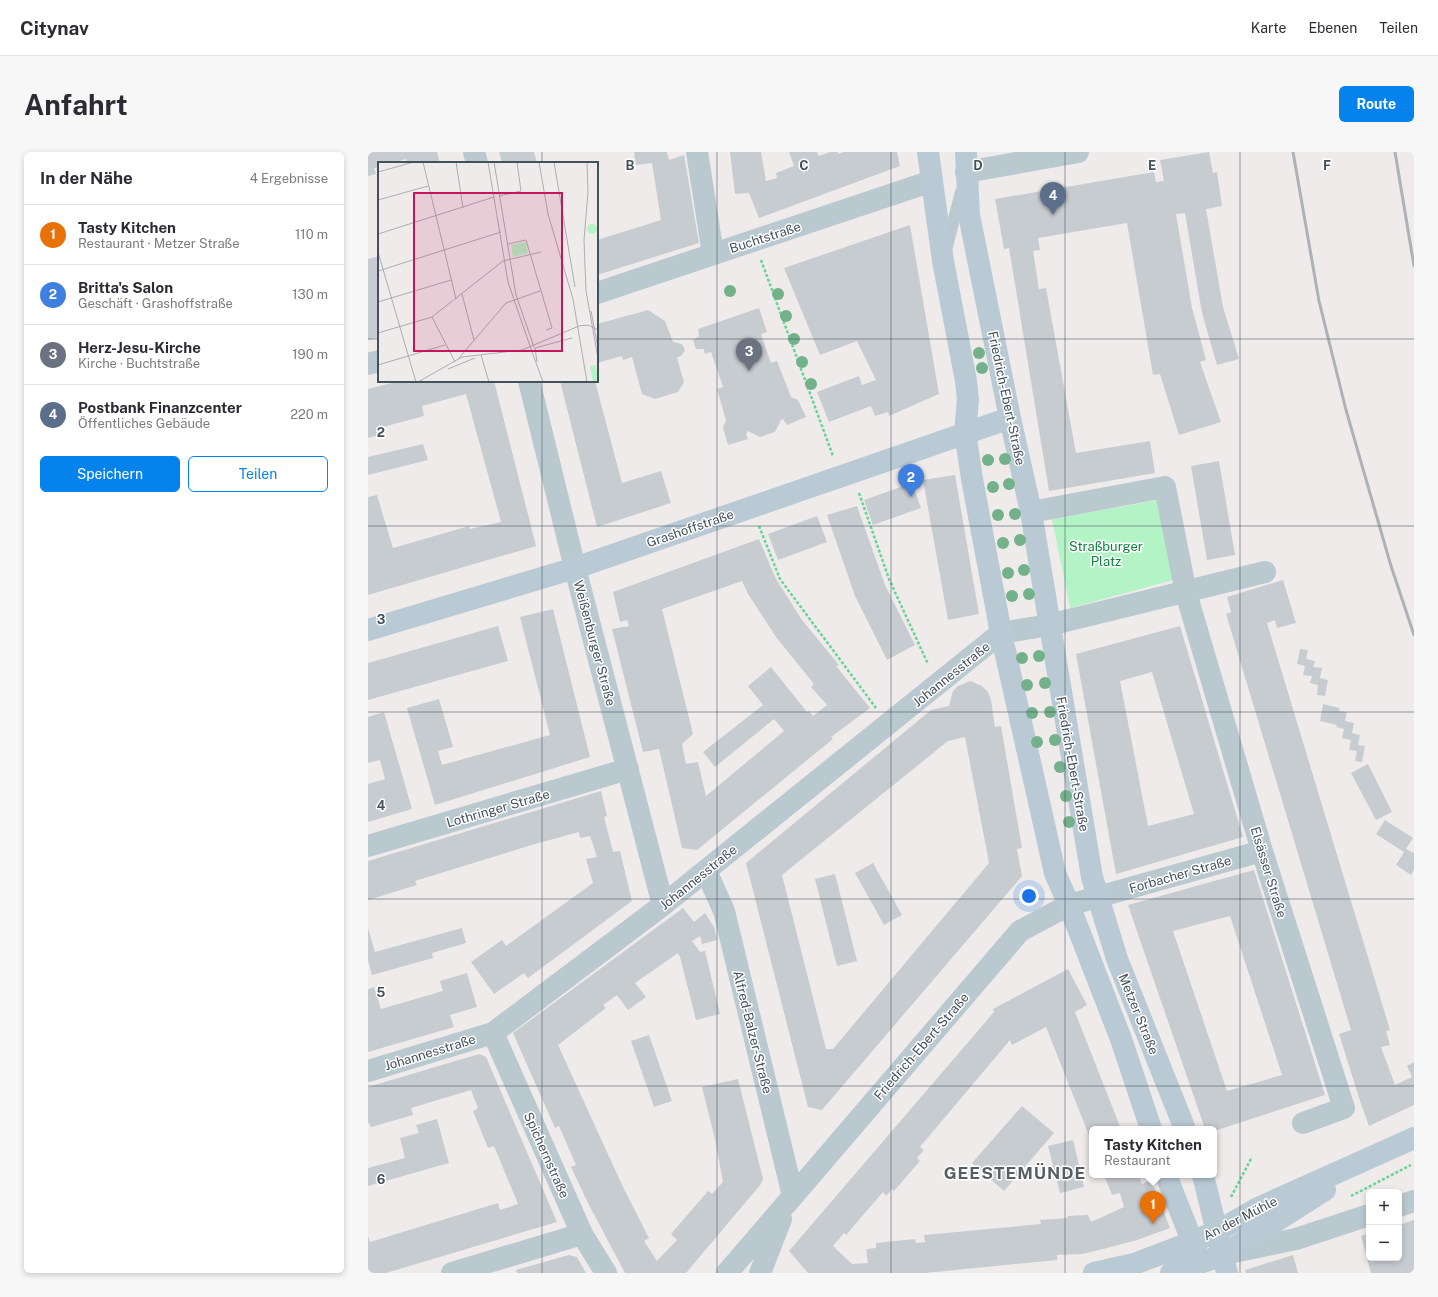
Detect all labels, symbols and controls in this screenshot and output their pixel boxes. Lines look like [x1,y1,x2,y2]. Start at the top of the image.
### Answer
text: Citynav [20,17,89,39]
text: Karte [1251,20,1286,36]
text: Ebenen [1308,20,1357,36]
text: Teilen [1379,20,1418,36]
button: Route [1339,86,1414,122]
text: Anfahrt [24,88,128,121]
text: B [626,158,635,173]
text: C [799,158,809,173]
text: D [973,158,983,173]
text: E [1148,158,1156,173]
text: F [1323,158,1331,173]
inset map [378,162,598,382]
text: In der Nähe [40,168,133,188]
text: 4 Ergebnisse [250,171,328,186]
pin: 4 [1040,182,1066,215]
text: Tasty Kitchen [78,219,176,236]
street label: Buchtstraße [728,219,803,256]
text: 1 [50,227,56,242]
text: 110 m [295,227,328,242]
text: Restaurant · Metzer Straße [78,236,240,251]
text: Britta's Salon [78,279,173,296]
text: 2 [49,287,57,302]
text: 130 m [292,287,328,302]
text: Geschäft · Grashoffstraße [78,296,233,311]
street label: Friedrich-Ebert-Straße [985,330,1028,467]
pin: 3 [736,338,762,371]
text: Herz-Jesu-Kirche [78,339,201,356]
text: 3 [49,347,57,362]
text: 190 m [292,347,328,362]
text: Kirche · Buchtstraße [78,356,200,371]
text: Postbank Finanzcenter [78,399,242,416]
text: 4 [49,407,57,422]
text: 220 m [290,407,328,422]
text: Öffentliches Gebäude [78,416,210,431]
text: 2 [377,425,385,440]
button: Speichern [40,456,180,492]
button: Teilen [188,456,328,492]
pin: 2 [898,464,924,497]
street label: Grashoffstraße [645,507,736,550]
park label: Straßburger Platz [1069,539,1143,569]
street label: Weißenburger Straße [571,579,618,708]
text: 3 [377,612,386,627]
street label: Johannesstraße [910,639,993,710]
street label: Friedrich-Ebert-Straße [1053,695,1092,833]
street label: Lothringer Straße [445,787,552,830]
text: 4 [377,798,386,813]
street label: Elsässer Straße [1248,825,1290,920]
street label: Johannesstraße [657,842,740,913]
street label: Forbacher Straße [1127,853,1233,896]
your location [1019,886,1039,906]
street label: Alfred-Balzer-Straße [730,969,775,1095]
street label: Metzer Straße [1115,972,1162,1057]
text: 5 [377,985,386,1000]
street label: Friedrich-Ebert-Straße [871,990,972,1103]
street label: Johannesstraße [383,1031,478,1073]
street label: Spichernstraße [521,1110,572,1201]
popup [1089,1126,1217,1178]
text: Tasty Kitchen [1104,1136,1202,1153]
text: Restaurant [1104,1153,1171,1168]
district label: GEESTEMÜNDE [944,1162,1086,1183]
text: 6 [377,1172,386,1187]
map controls [1366,1189,1402,1261]
button: + [1366,1189,1402,1225]
pin: 1 [1140,1191,1166,1224]
street label: An der Mühle [1201,1193,1280,1243]
button: − [1366,1225,1402,1261]

